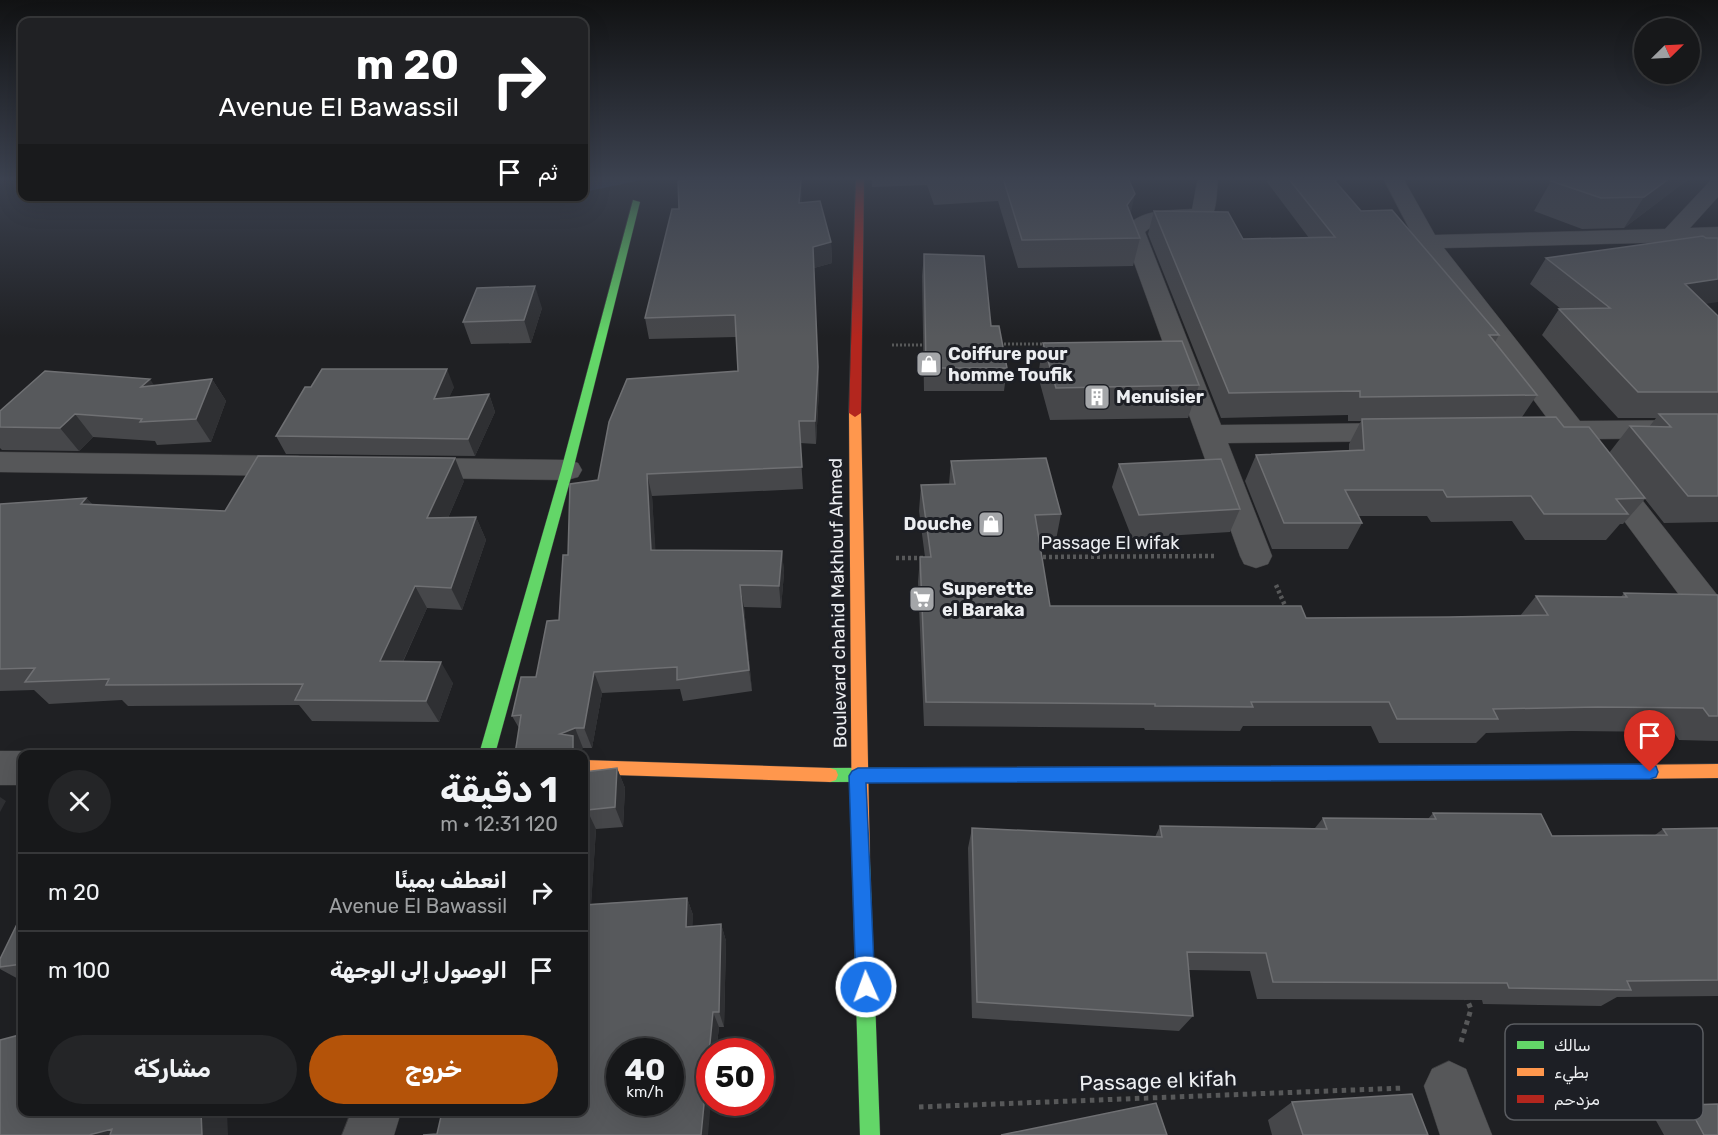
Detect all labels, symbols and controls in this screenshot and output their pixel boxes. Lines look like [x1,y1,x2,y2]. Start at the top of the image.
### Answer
north arrow [1634,18,1700,84]
map controls [1634,18,1700,84]
text: 20 m [356,40,459,90]
icon: right [480,42,558,120]
text: Avenue El Bawassil [219,91,459,123]
icon: arrive [493,156,526,189]
text: ثم [538,159,558,186]
place label: Coiffure pour homme Toufik [948,343,1073,386]
shop icon: Coiffure pour homme Toufik [914,349,944,379]
building icon: Menuisier [1082,382,1112,412]
place label: Menuisier [1116,386,1204,408]
street label: Boulevard chahid Makhlouf Ahmed [824,458,852,748]
shop icon: Douche [976,509,1006,539]
place label: Douche [904,513,972,535]
street label: Passage El wifak [1041,532,1180,554]
place label: Superette el Baraka [942,578,1034,621]
supermarket icon: Superette el Baraka [907,584,937,614]
pin [1624,710,1675,772]
icon: arrive [1633,719,1666,752]
text: 1 دقيقة [440,768,558,811]
button: close [48,770,111,833]
text: 120 m · 12:31 [440,812,558,836]
text: انعطف يمينًا [394,867,507,894]
icon: right [525,876,558,909]
text: 20 m [48,879,100,906]
text: Avenue El Bawassil [329,894,507,918]
icon: arrive [525,954,558,987]
position arrow [834,955,898,1019]
text: 100 m [48,957,110,984]
text: الوصول إلى الوجهة [330,957,507,984]
legend [1505,1024,1703,1120]
button: مشاركة [48,1035,297,1104]
button: خروج [309,1035,558,1104]
text: سالك [1554,1036,1591,1055]
speed limit sign: 50 [696,1038,774,1116]
text: 40 [625,1052,665,1088]
text: بطيء [1554,1063,1589,1085]
street label: Passage el kifah [1079,1065,1237,1096]
text: km/h [626,1083,664,1101]
text: مزدحم [1554,1090,1600,1110]

